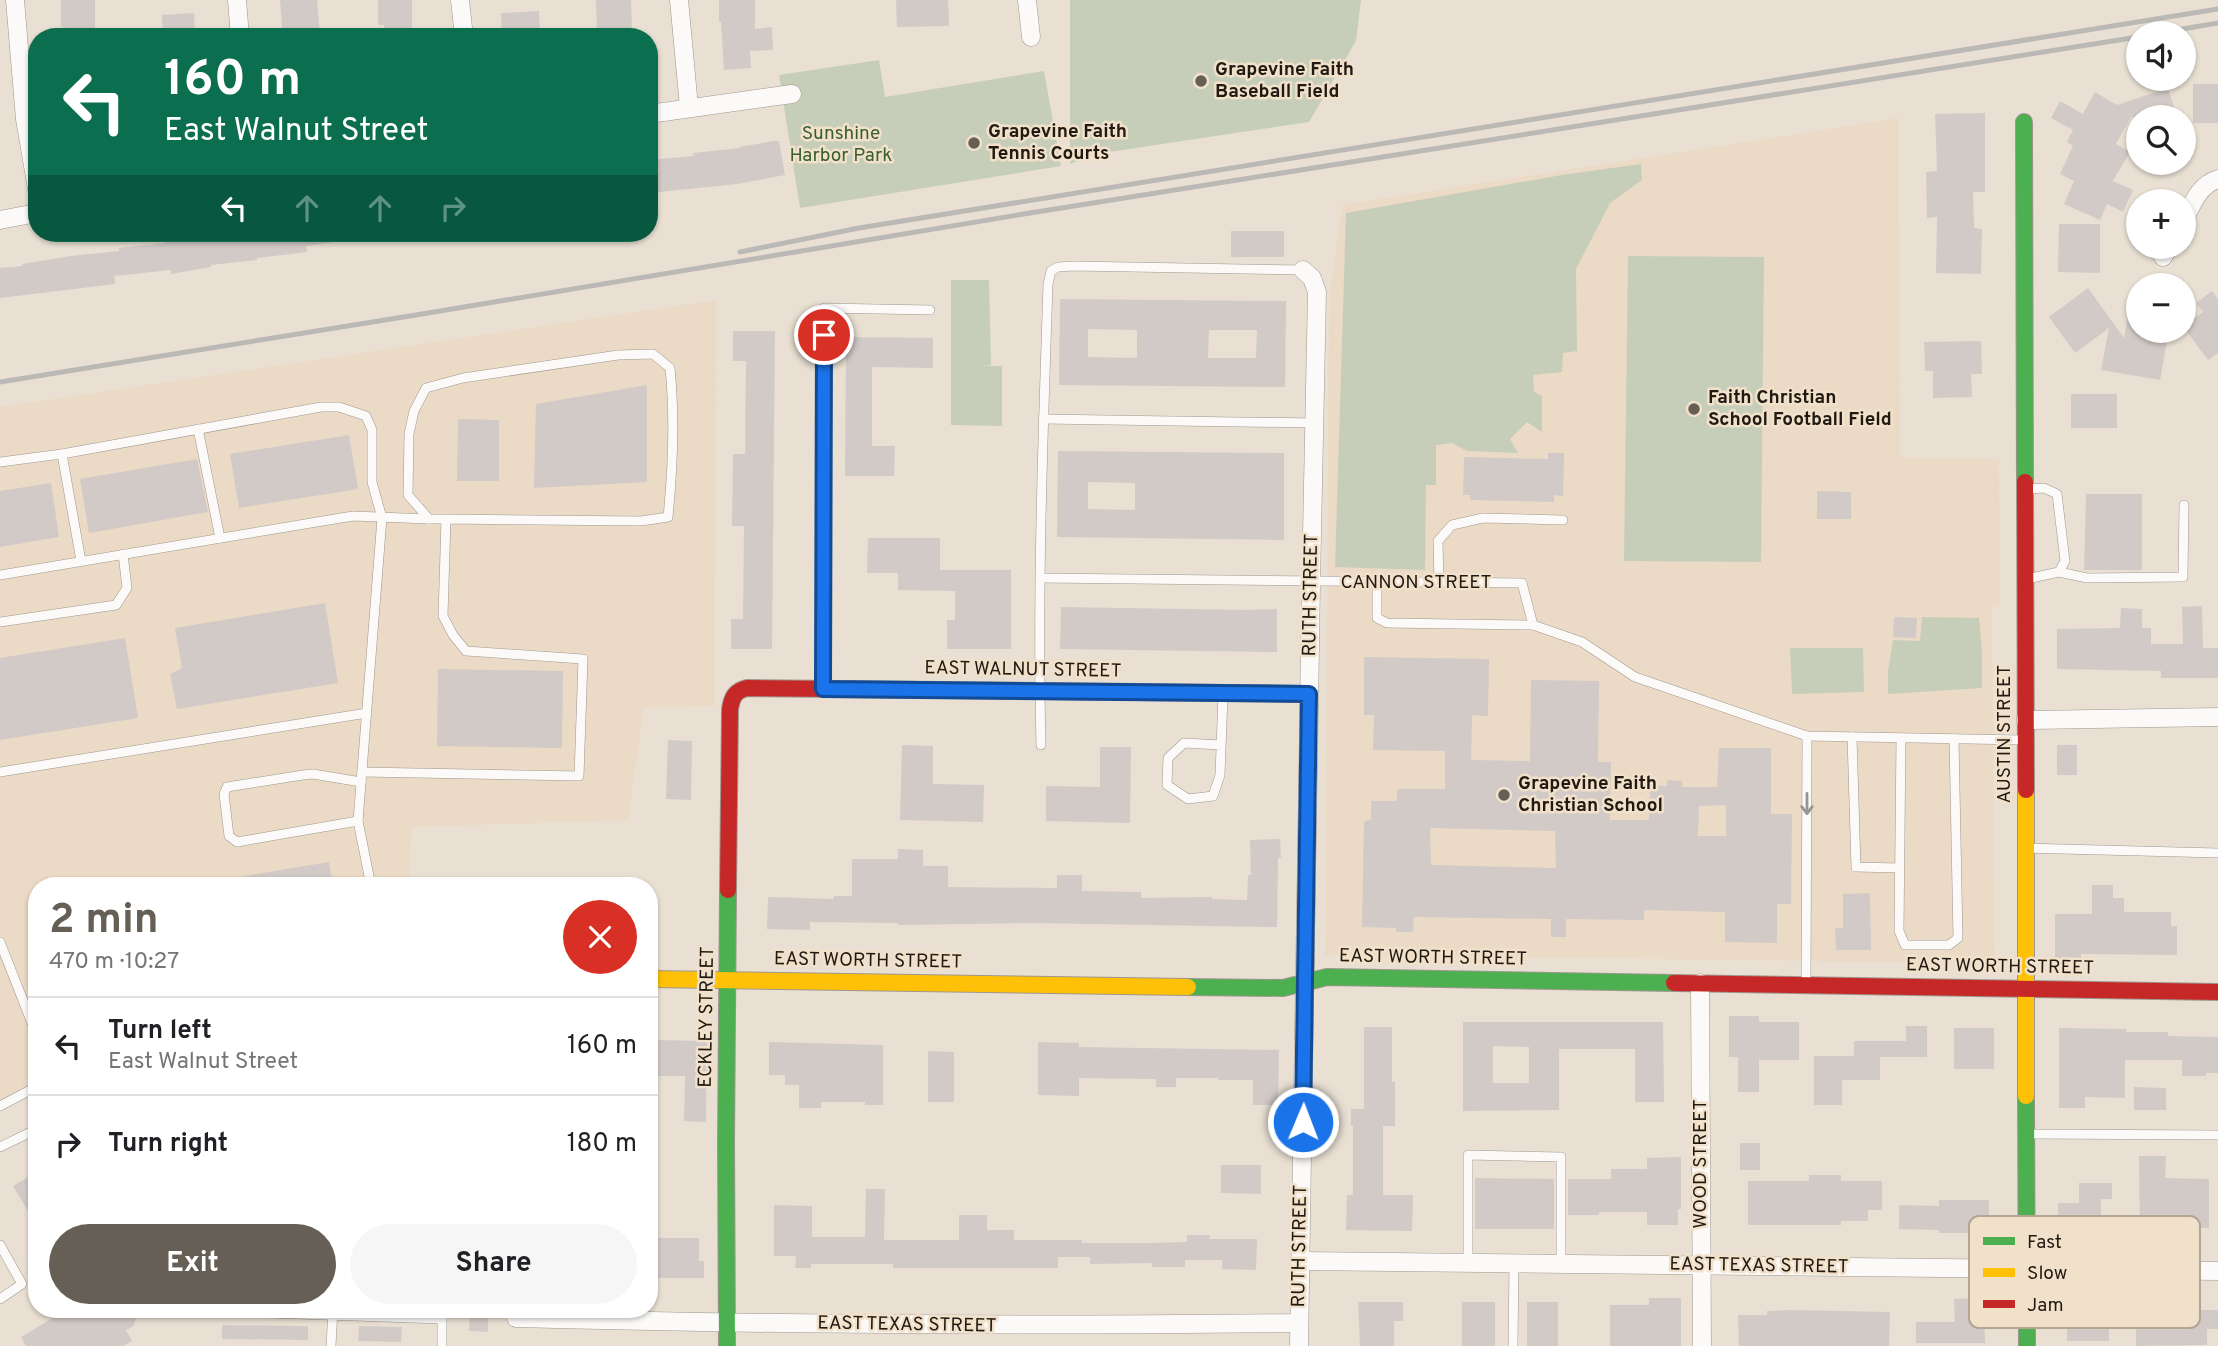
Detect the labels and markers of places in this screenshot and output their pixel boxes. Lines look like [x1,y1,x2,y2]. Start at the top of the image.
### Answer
place label: Grapevine Faith Baseball Field [1215,58,1354,104]
marker: Grapevine Faith Baseball Field [1193,73,1209,89]
place label: Grapevine Faith Tennis Courts [988,120,1127,166]
marker: Grapevine Faith Tennis Courts [966,135,982,151]
pin [794,305,854,365]
place label: Faith Christian School Football Field [1708,386,1892,432]
marker: Faith Christian School Football Field [1686,401,1702,417]
place label: Grapevine Faith Christian School [1518,772,1663,818]
marker: Grapevine Faith Christian School [1496,787,1512,803]

